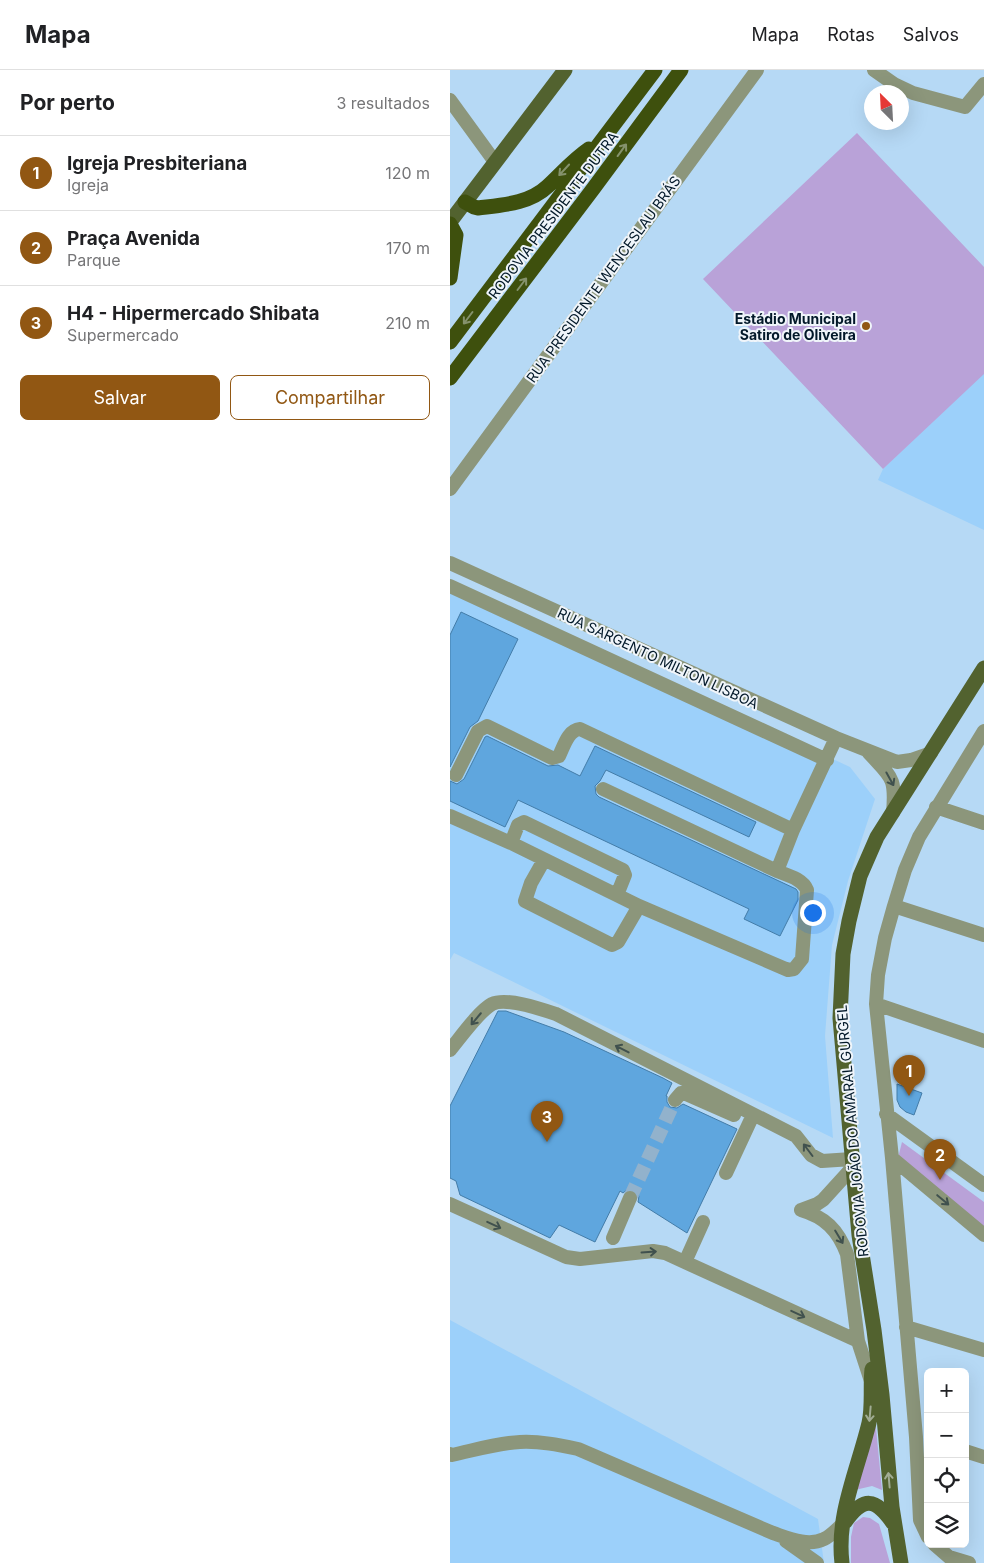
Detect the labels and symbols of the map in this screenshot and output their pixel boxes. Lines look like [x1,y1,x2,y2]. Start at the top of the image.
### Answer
north arrow [864,85,909,130]
street label: RODOVIA PRESIDENTE DUTRA [485,128,622,302]
one-way arrow [617,143,627,157]
one-way arrow [558,163,570,176]
street label: RUA PRESIDENTE WENCESLAU BRÁS [522,172,684,386]
one-way arrow [516,278,527,291]
place label: Estádio Municipal Satiro de Oliveira [735,310,856,343]
one-way arrow [462,311,473,324]
marker: Estádio Municipal Satiro de Oliveira [860,320,872,332]
street label: RUA SARGENTO MILTON LISBOA [555,604,761,712]
one-way arrow [885,772,895,787]
your location [800,900,826,926]
street label: RODOVIA JOÃO DO AMARAL GURGEL [833,1004,871,1258]
one-way arrow [471,1012,482,1025]
one-way arrow [615,1044,630,1053]
pin: 1 [893,1055,925,1096]
pin: 3 [531,1101,563,1142]
pin: 2 [924,1139,956,1180]
one-way arrow [803,1143,813,1157]
one-way arrow [936,1195,949,1206]
one-way arrow [486,1220,501,1230]
one-way arrow [834,1230,844,1244]
one-way arrow [641,1247,657,1257]
one-way arrow [790,1310,805,1319]
one-way arrow [865,1405,875,1421]
one-way arrow [885,1472,894,1488]

